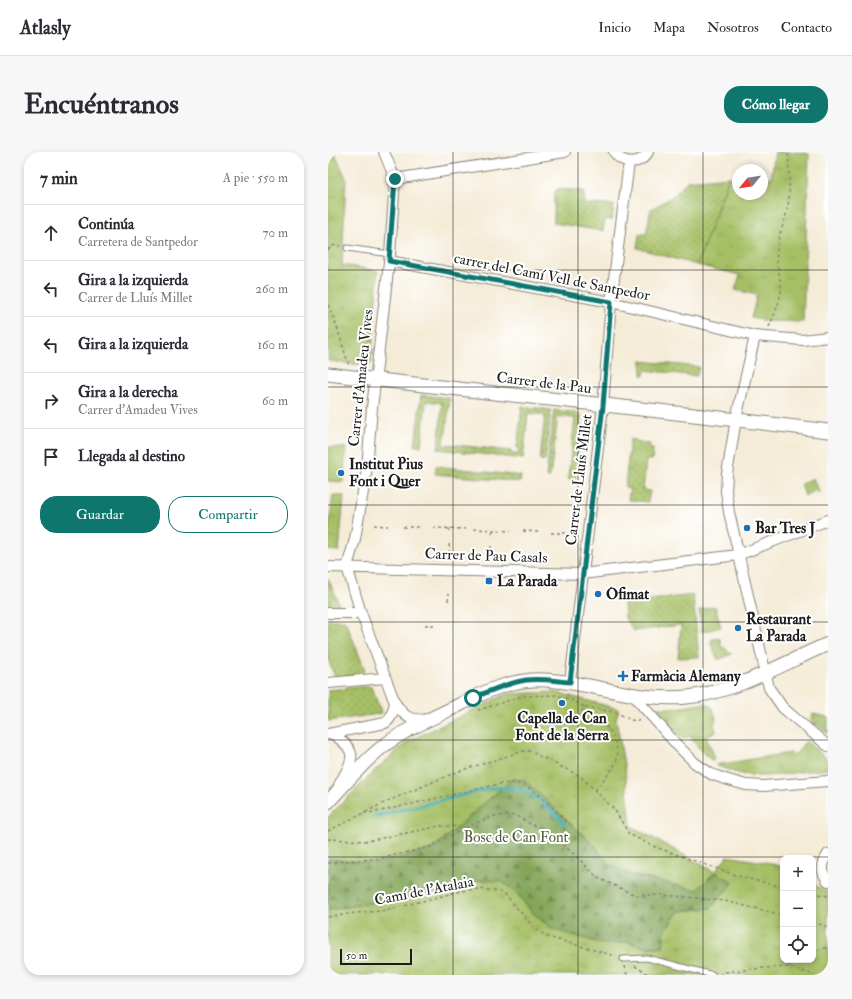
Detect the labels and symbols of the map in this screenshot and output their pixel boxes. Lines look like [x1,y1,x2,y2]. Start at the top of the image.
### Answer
north arrow [732,164,768,200]
route end [386,170,404,188]
street label: carrer del Camí Vell de Santpedor [452,249,652,306]
street label: Carrer d'Amadeu Vives [344,308,378,448]
street label: Carrer de la Pau [495,368,593,398]
street label: Carrer de Lluís Millet [562,413,596,547]
place label: Institut Pius Font i Quer [349,455,423,491]
marker: Institut Pius Font i Quer [336,468,346,478]
place label: Bar Tres J [755,519,816,539]
marker: Bar Tres J [742,523,752,533]
street label: Carrer de Pau Casals [424,544,548,568]
place label: La Parada [497,572,558,591]
marker: La Parada [484,576,494,586]
place label: Ofimat [606,585,649,604]
marker: Ofimat [593,589,603,599]
place label: Restaurant La Parada [746,610,811,646]
marker: Restaurant La Parada [733,623,743,633]
place label: Farmàcia Alemany [631,667,742,687]
marker: Farmàcia Alemany [618,671,628,681]
route start [464,689,482,707]
marker: Capella de Can Font de la Serra [557,698,567,708]
place label: Capella de Can Font de la Serra [515,709,610,745]
park label: Bosc de Can Font [464,828,569,847]
street label: Camí de l'Atalaia [373,872,476,910]
scale bar [340,947,412,966]

